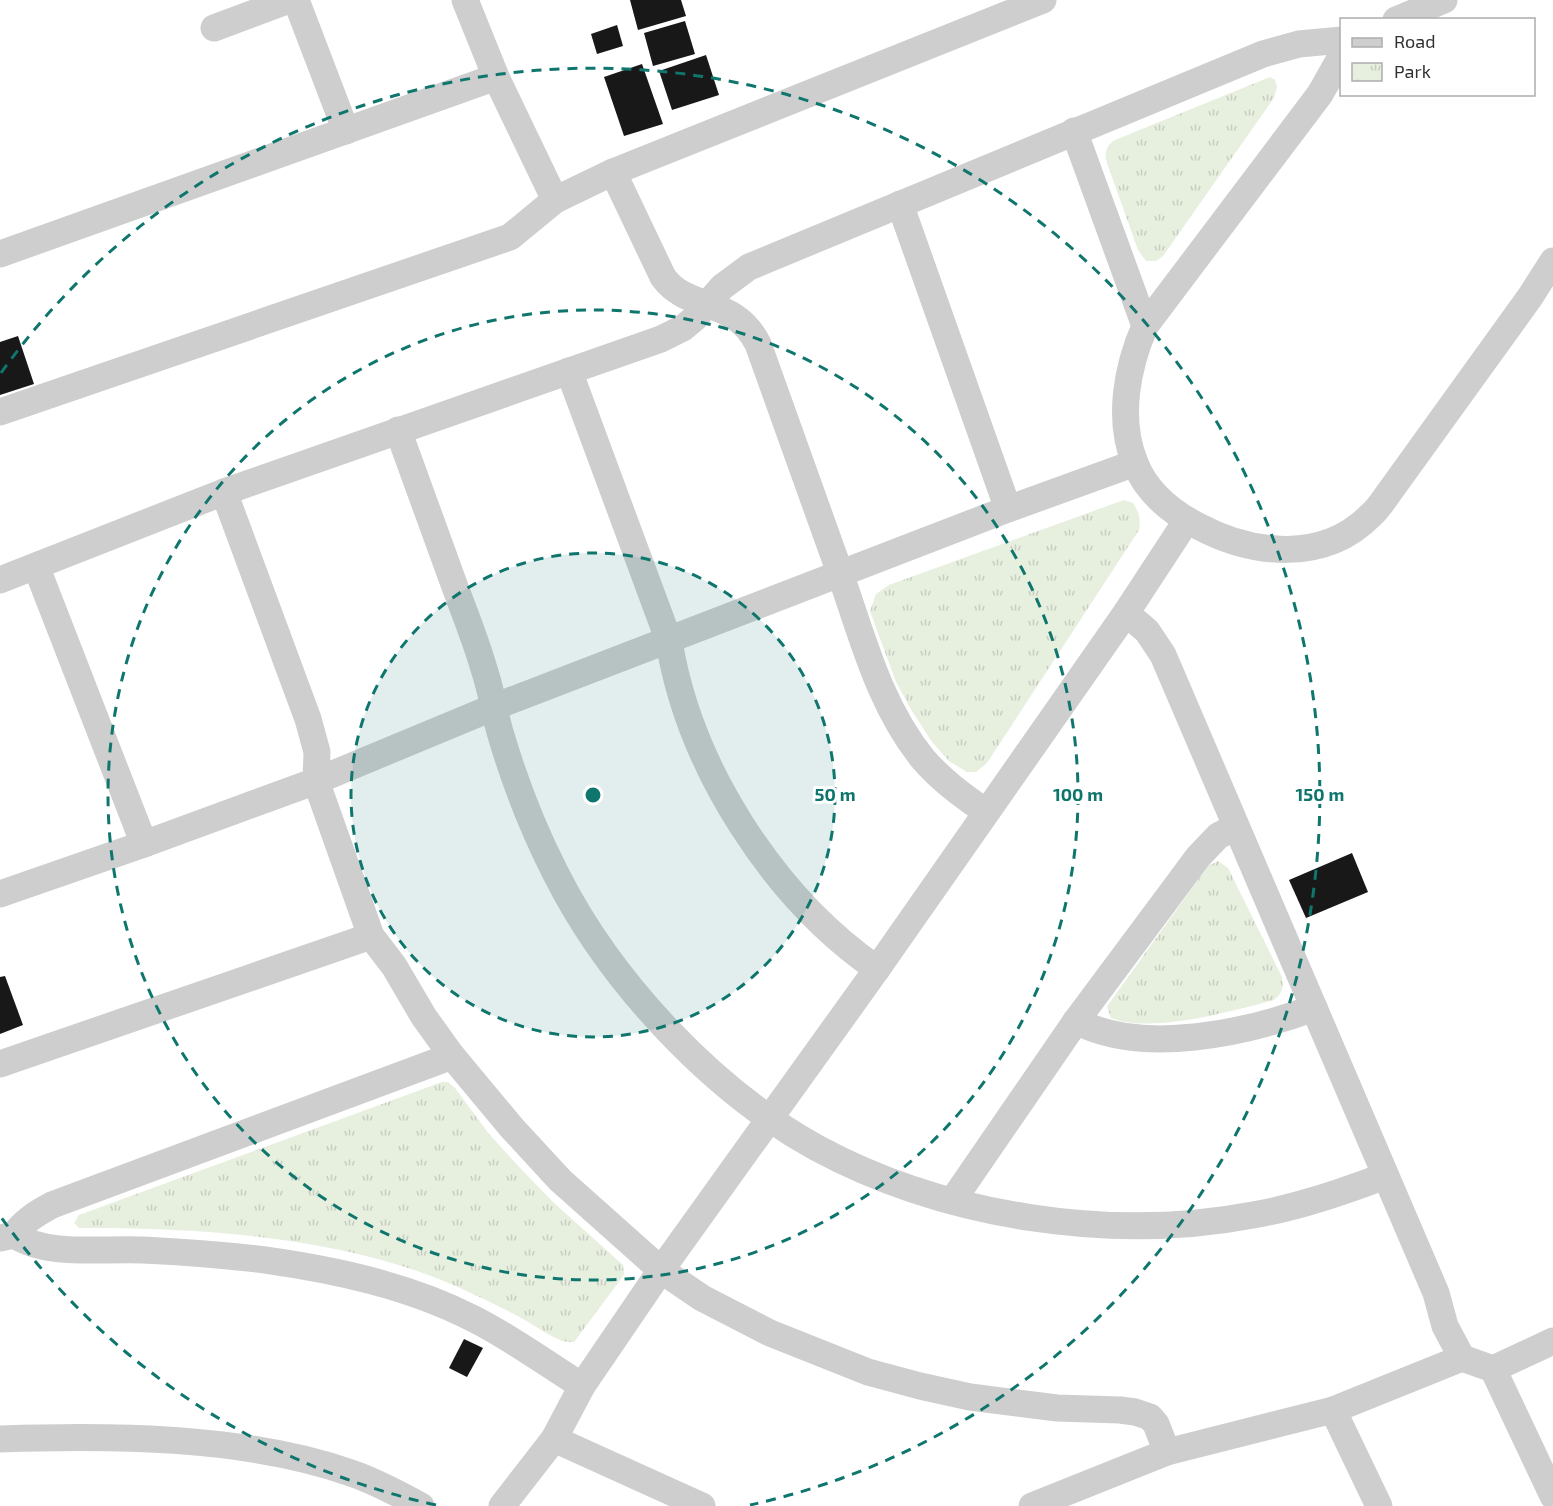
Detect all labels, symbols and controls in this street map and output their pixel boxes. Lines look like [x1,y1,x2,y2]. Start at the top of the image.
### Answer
legend [1340,18,1535,96]
text: Road [1394,30,1435,52]
text: Park [1394,60,1431,82]
text: 50 m [814,783,856,805]
text: 100 m [1053,783,1103,805]
text: 150 m [1296,783,1344,805]
centre of rings [583,785,603,805]

